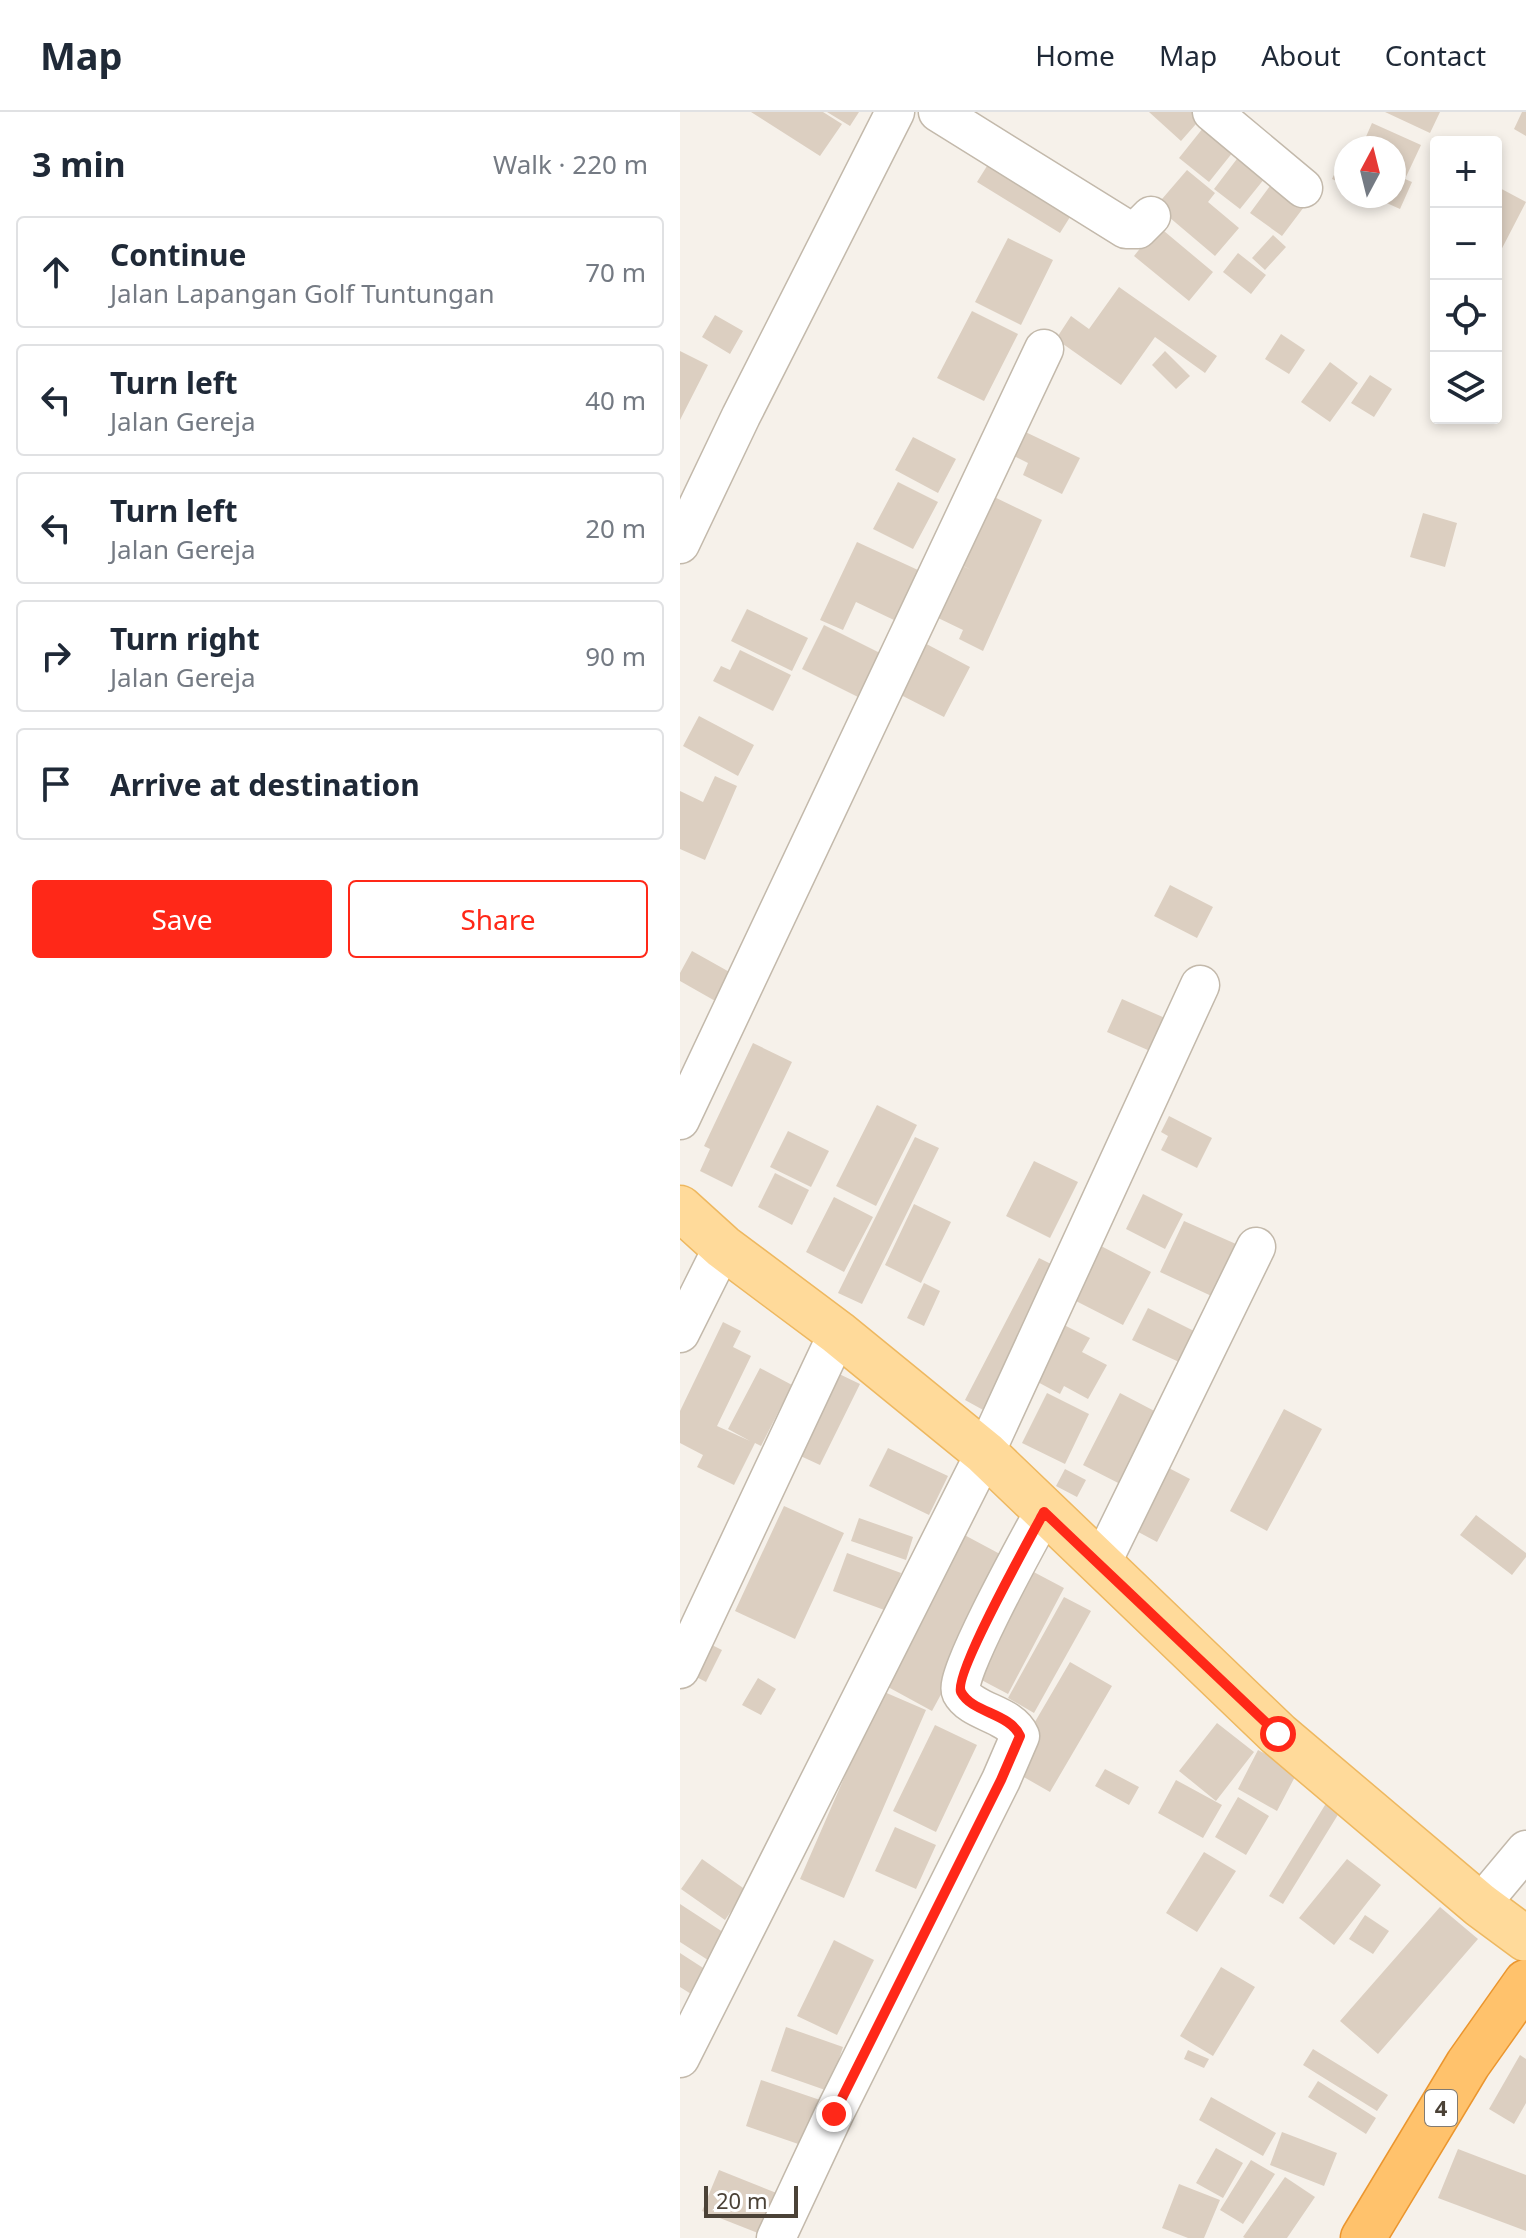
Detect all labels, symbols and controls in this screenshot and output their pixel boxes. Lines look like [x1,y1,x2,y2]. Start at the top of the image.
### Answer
text: Map [40,29,123,81]
text: Home [1035,36,1115,74]
text: Map [1159,36,1217,74]
text: About [1261,36,1341,74]
text: Contact [1385,36,1486,74]
north arrow [1334,136,1406,208]
map controls [1430,136,1502,424]
button: + [1430,136,1502,208]
text: 3 min [32,141,126,187]
text: Walk · 220 m [493,146,648,182]
button: − [1430,208,1502,280]
text: Continue [110,234,246,275]
icon: ahead [34,250,78,294]
text: 70 m [585,254,646,290]
text: Jalan Lapangan Golf Tuntungan [110,275,495,311]
button: locate [1430,280,1502,352]
button: layers [1430,352,1502,424]
text: Turn left [110,362,238,403]
icon: left [34,378,78,422]
text: 40 m [585,382,646,418]
text: Jalan Gereja [110,403,256,439]
text: Turn left [110,490,238,531]
icon: left [34,506,78,550]
text: 20 m [585,510,646,546]
text: Jalan Gereja [110,531,256,567]
text: Turn right [110,618,260,659]
icon: right [34,634,78,678]
text: 90 m [585,638,646,674]
text: Jalan Gereja [110,659,256,695]
icon: arrive [34,762,78,806]
text: Arrive at destination [110,764,420,805]
button: Save [32,880,332,958]
button: Share [348,880,648,958]
route start [1260,1716,1296,1752]
road number: 4 [1425,2090,1457,2126]
route end [816,2096,852,2132]
scale bar [704,2182,798,2218]
text: 20 m [716,2185,767,2215]

